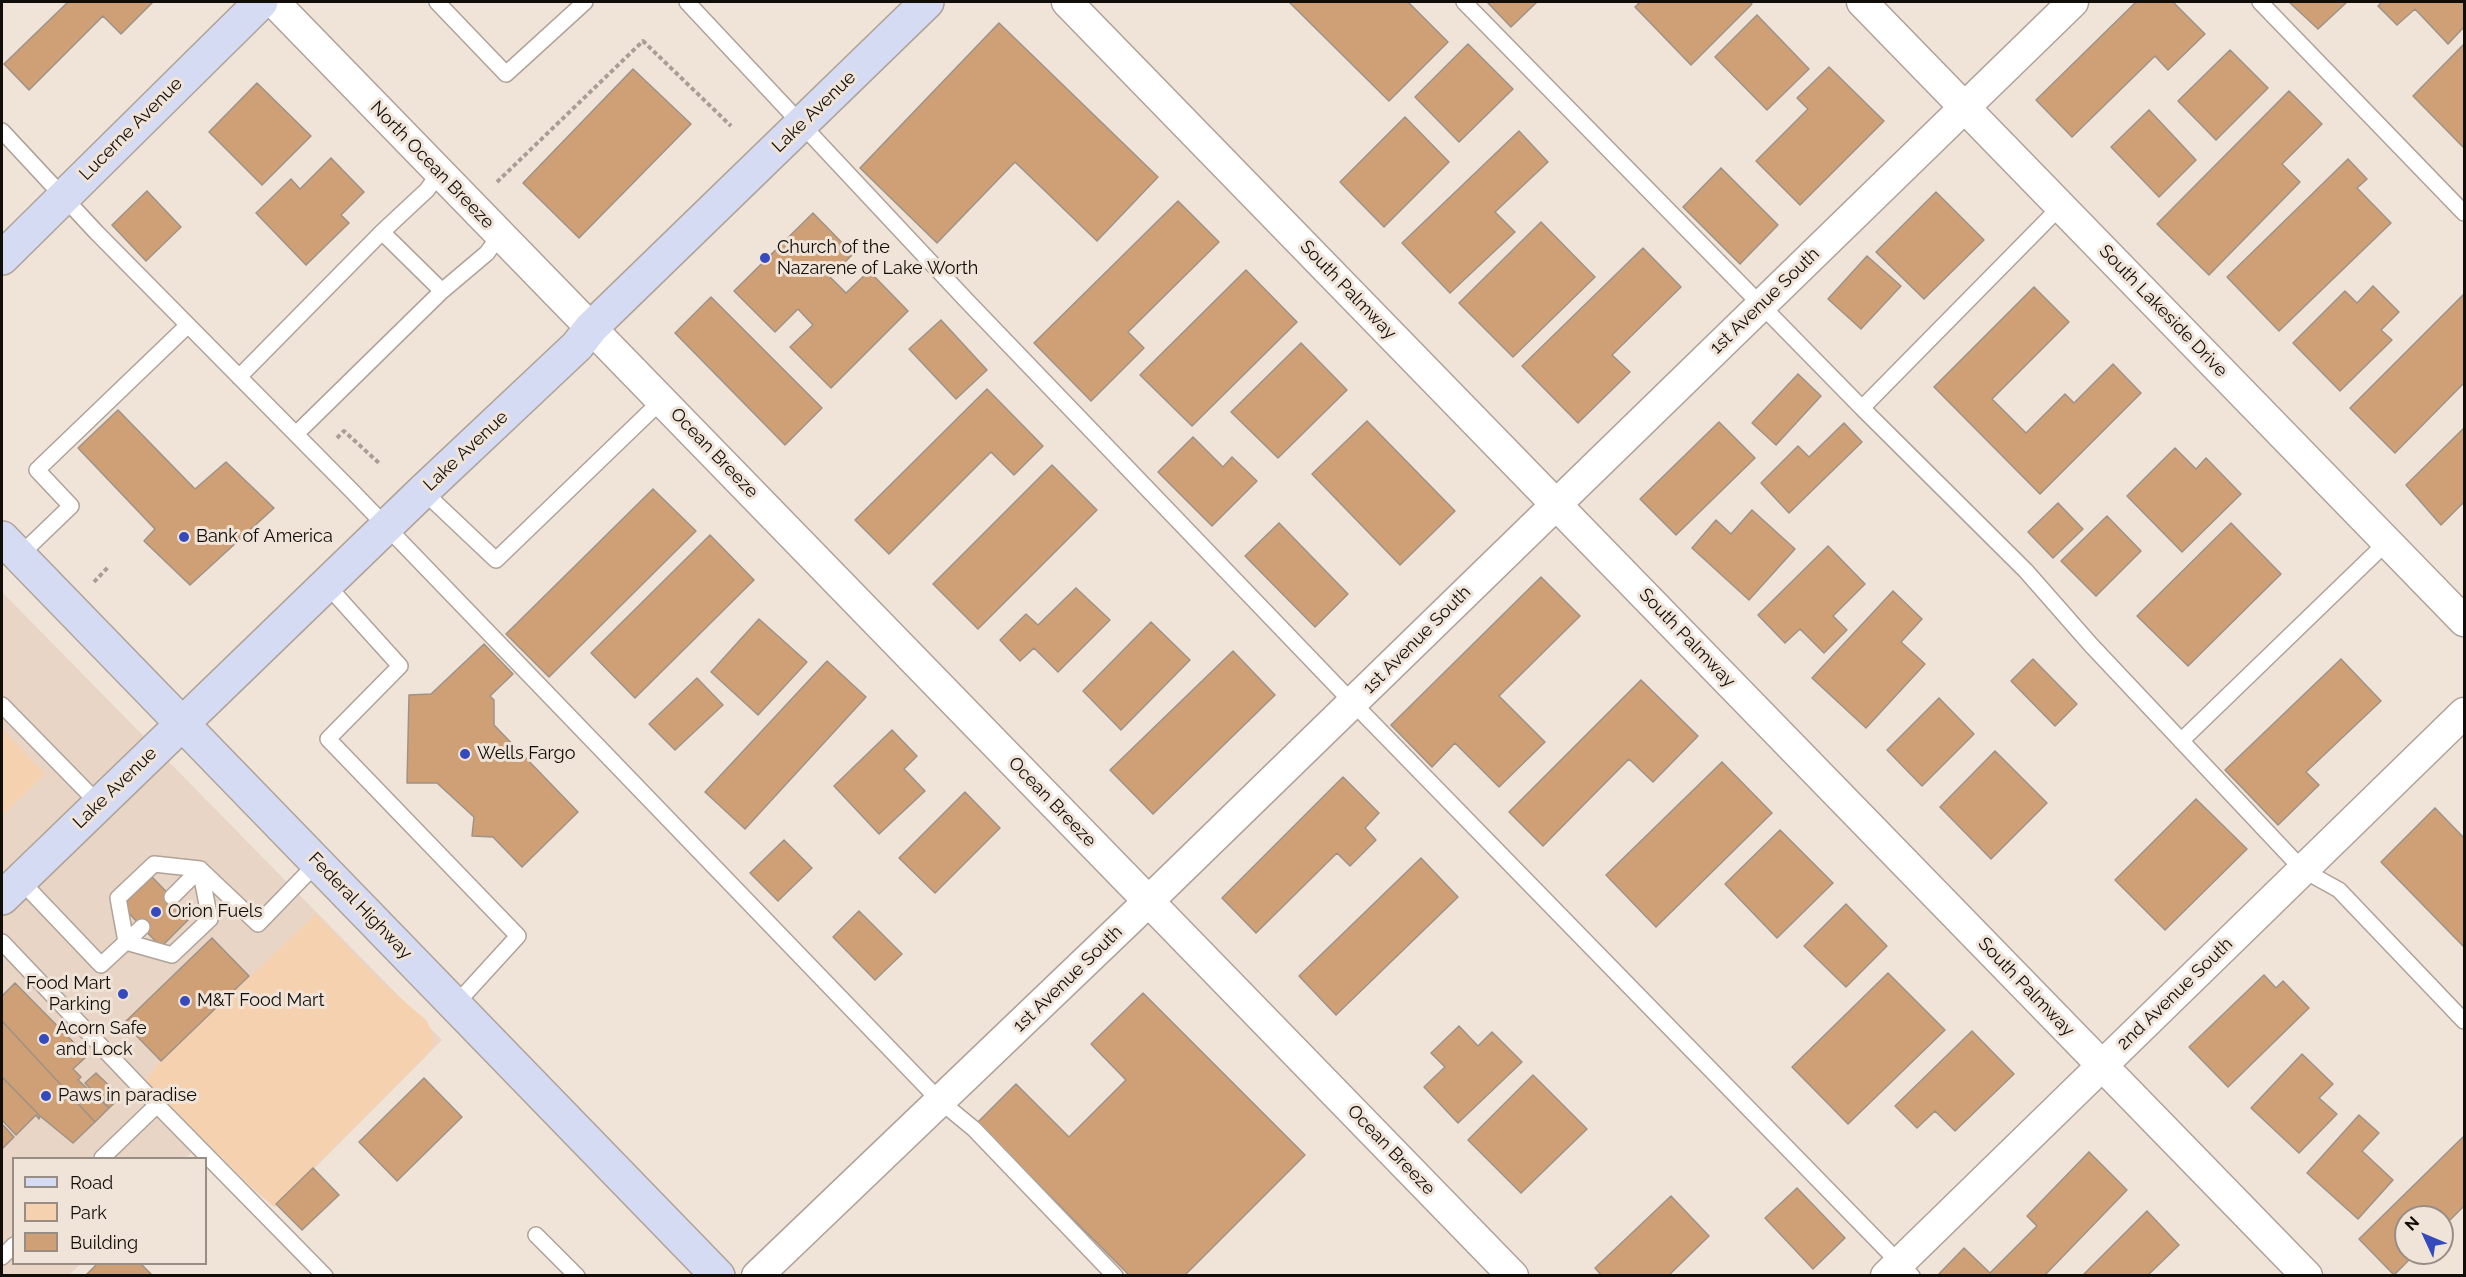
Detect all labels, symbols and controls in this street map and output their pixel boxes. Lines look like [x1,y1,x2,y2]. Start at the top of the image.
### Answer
street label: Lake Avenue [768,67,860,157]
street label: Lucerne Avenue [75,73,187,185]
street label: North Ocean Breeze [366,97,498,233]
street label: South Palmway [1295,236,1401,344]
place label: Church of the Nazarene of Lake Worth [777,237,978,280]
street label: South Lakeside Drive [2094,240,2232,382]
street label: 1st Avenue South [1706,243,1824,359]
marker: Church of the Nazarene of Lake Worth [758,251,772,265]
street label: Ocean Breeze [666,403,762,503]
street label: Lake Avenue [419,406,513,496]
place label: Bank of America [196,526,333,548]
marker: Bank of America [177,530,191,544]
street label: 1st Avenue South [1359,582,1475,698]
street label: South Palmway [1634,584,1740,692]
street label: Lake Avenue [69,743,161,833]
place label: Wells Fargo [477,743,575,765]
marker: Wells Fargo [458,747,472,761]
street label: Ocean Breeze [1004,752,1100,852]
street label: Federal Highway [304,848,416,964]
place label: Orion Fuels [168,901,262,923]
marker: Orion Fuels [149,905,163,919]
street label: 1st Avenue South [1009,921,1127,1037]
street label: South Palmway [1973,933,2079,1041]
street label: 2nd Avenue South [2113,933,2237,1055]
place label: Food Mart Parking [26,973,111,1016]
marker: Food Mart Parking [116,987,130,1001]
place label: M&T Food Mart [197,990,324,1012]
marker: M&T Food Mart [178,994,192,1008]
place label: Acorn Safe and Lock [56,1018,147,1060]
marker: Acorn Safe and Lock [37,1032,51,1046]
place label: Paws in paradise [58,1085,197,1107]
marker: Paws in paradise [39,1089,53,1103]
street label: Ocean Breeze [1343,1100,1439,1200]
legend [12,1157,207,1265]
text: Road [70,1172,113,1193]
text: Park [70,1202,107,1223]
north arrow [2394,1205,2454,1265]
text: N [2401,1213,2423,1235]
text: Building [70,1232,138,1253]

